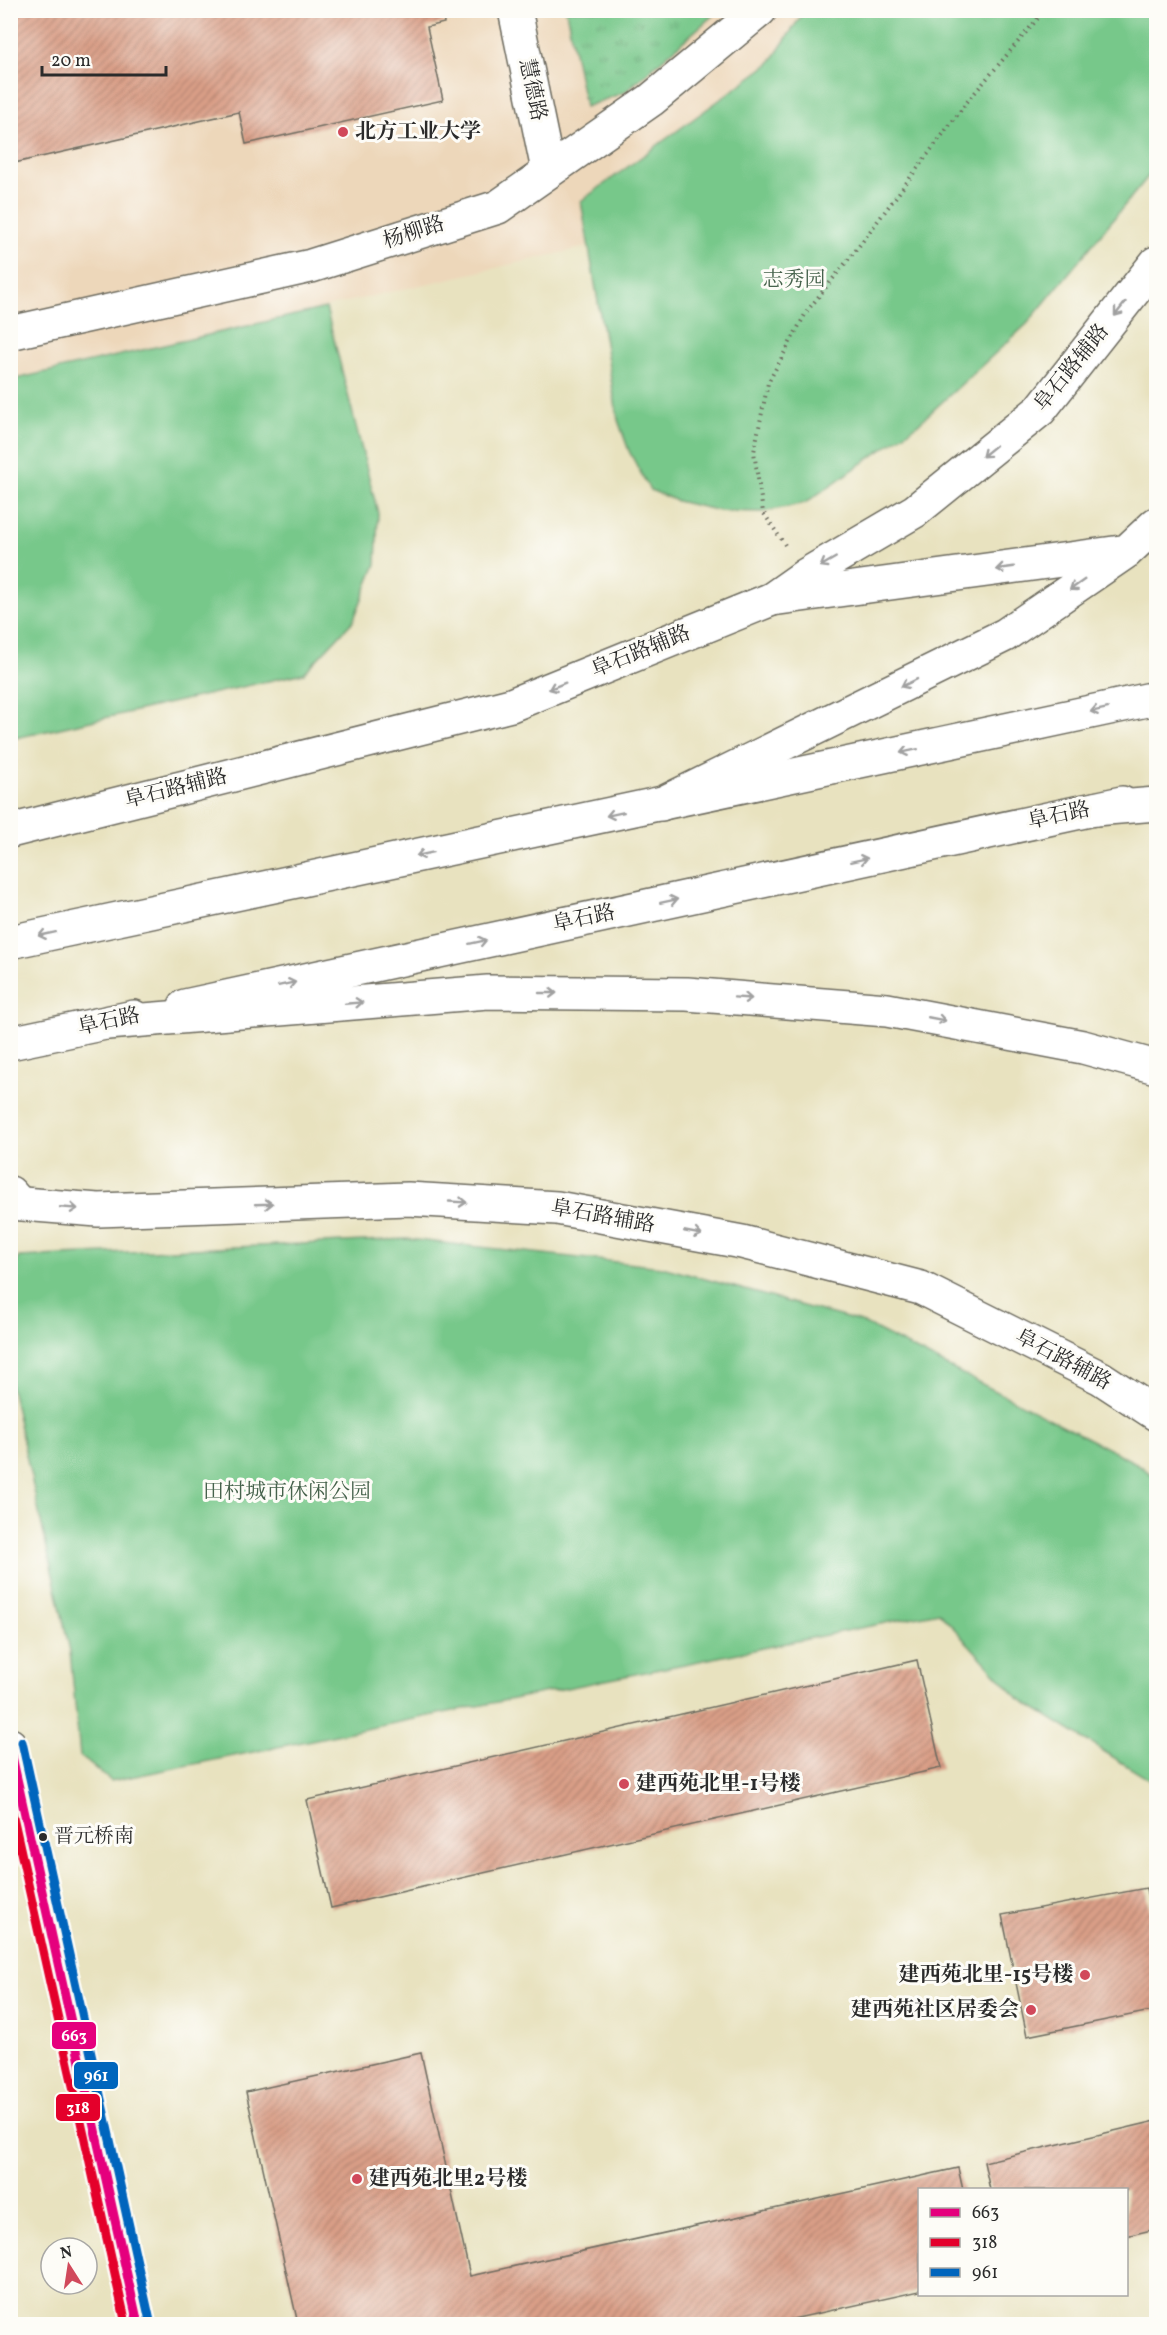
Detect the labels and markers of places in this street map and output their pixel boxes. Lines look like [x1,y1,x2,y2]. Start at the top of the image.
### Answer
place label: 北方工业大学 [355,118,481,147]
marker: 北方工业大学 [336,125,350,139]
place label: 建西苑北里-1号楼 [636,1770,800,1799]
marker: 建西苑北里-1号楼 [617,1777,631,1791]
place label: 晋元桥南 [54,1823,134,1851]
marker: 晋元桥南 [37,1831,49,1843]
place label: 建西苑北里-15号楼 [899,1961,1073,1990]
marker: 建西苑北里-15号楼 [1078,1968,1092,1982]
place label: 建西苑社区居委会 [851,1996,1019,2025]
marker: 建西苑社区居委会 [1024,2003,1038,2017]
place label: 建西苑北里2号楼 [369,2165,527,2194]
marker: 建西苑北里2号楼 [350,2172,364,2186]

